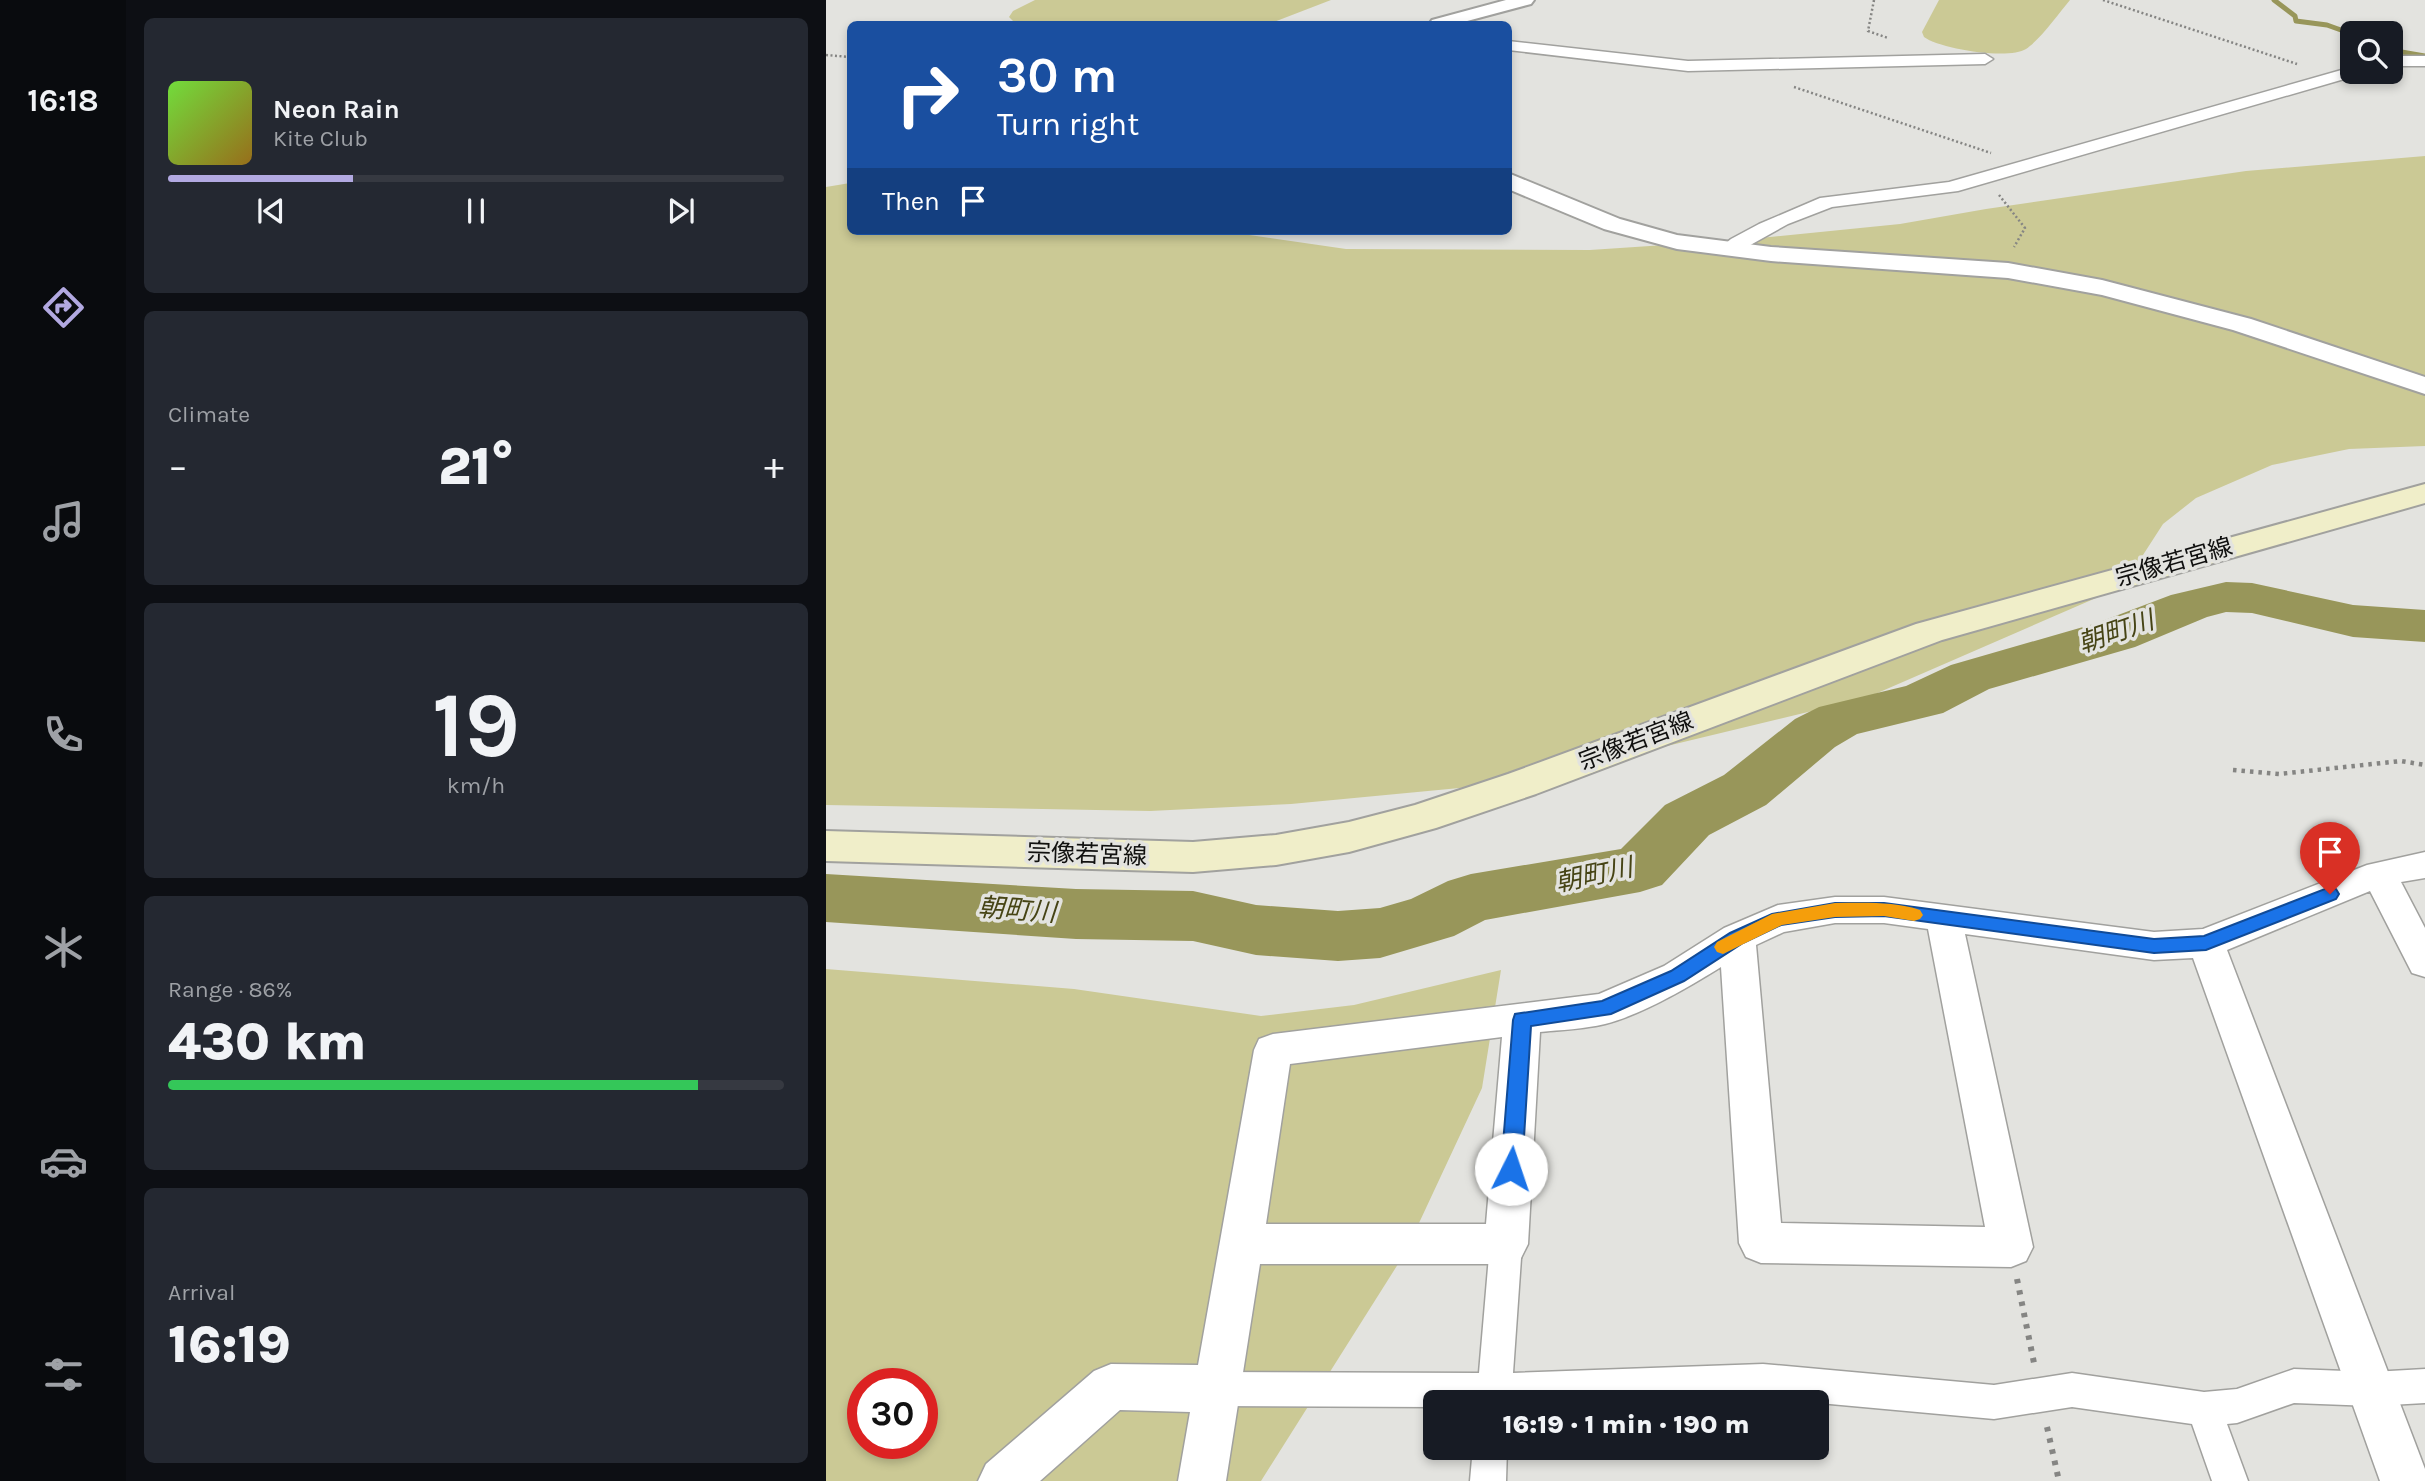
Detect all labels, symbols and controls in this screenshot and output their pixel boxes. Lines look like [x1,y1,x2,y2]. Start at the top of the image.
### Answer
map controls [2340,21,2403,84]
button: search [2340,21,2403,84]
text: 30 m [997,47,1117,104]
icon: right [882,49,973,140]
text: 16:18 [27,82,99,119]
text: Neon Rain [273,94,400,125]
text: Turn right [997,106,1139,143]
text: Kite Club [273,125,368,152]
icon: arrive [954,182,992,220]
text: Then [882,186,940,217]
icon: previous [252,192,290,230]
icon: pause [457,192,495,230]
icon: next [662,192,700,230]
icon: directions [39,283,88,332]
text: Climate [168,401,250,428]
text: 21° [438,436,514,497]
text: − [168,444,188,489]
text: + [764,444,784,489]
icon: music [39,497,88,546]
street label: 宗像若宮線 [2112,532,2236,592]
water label: 朝町川 [2074,604,2161,659]
text: 19 [432,673,520,779]
street label: 宗像若宮線 [1575,706,1697,776]
icon: phone [39,710,88,759]
text: km/h [447,772,505,799]
pin [2300,822,2360,894]
icon: arrive [2311,833,2349,871]
street label: 宗像若宮線 [1027,838,1147,870]
water label: 朝町川 [1553,851,1638,898]
water label: 朝町川 [977,892,1060,928]
icon: climate [39,923,88,972]
text: Range · 86% [168,976,292,1003]
text: 430 km [168,1011,366,1072]
position arrow [1474,1132,1548,1206]
icon: car [39,1137,88,1186]
text: Arrival [168,1279,235,1306]
text: 16:19 [168,1314,291,1375]
icon: filters [39,1350,88,1399]
speed limit sign: 30 [847,1368,938,1459]
text: 16:19 · 1 min · 190 m [1503,1409,1749,1440]

